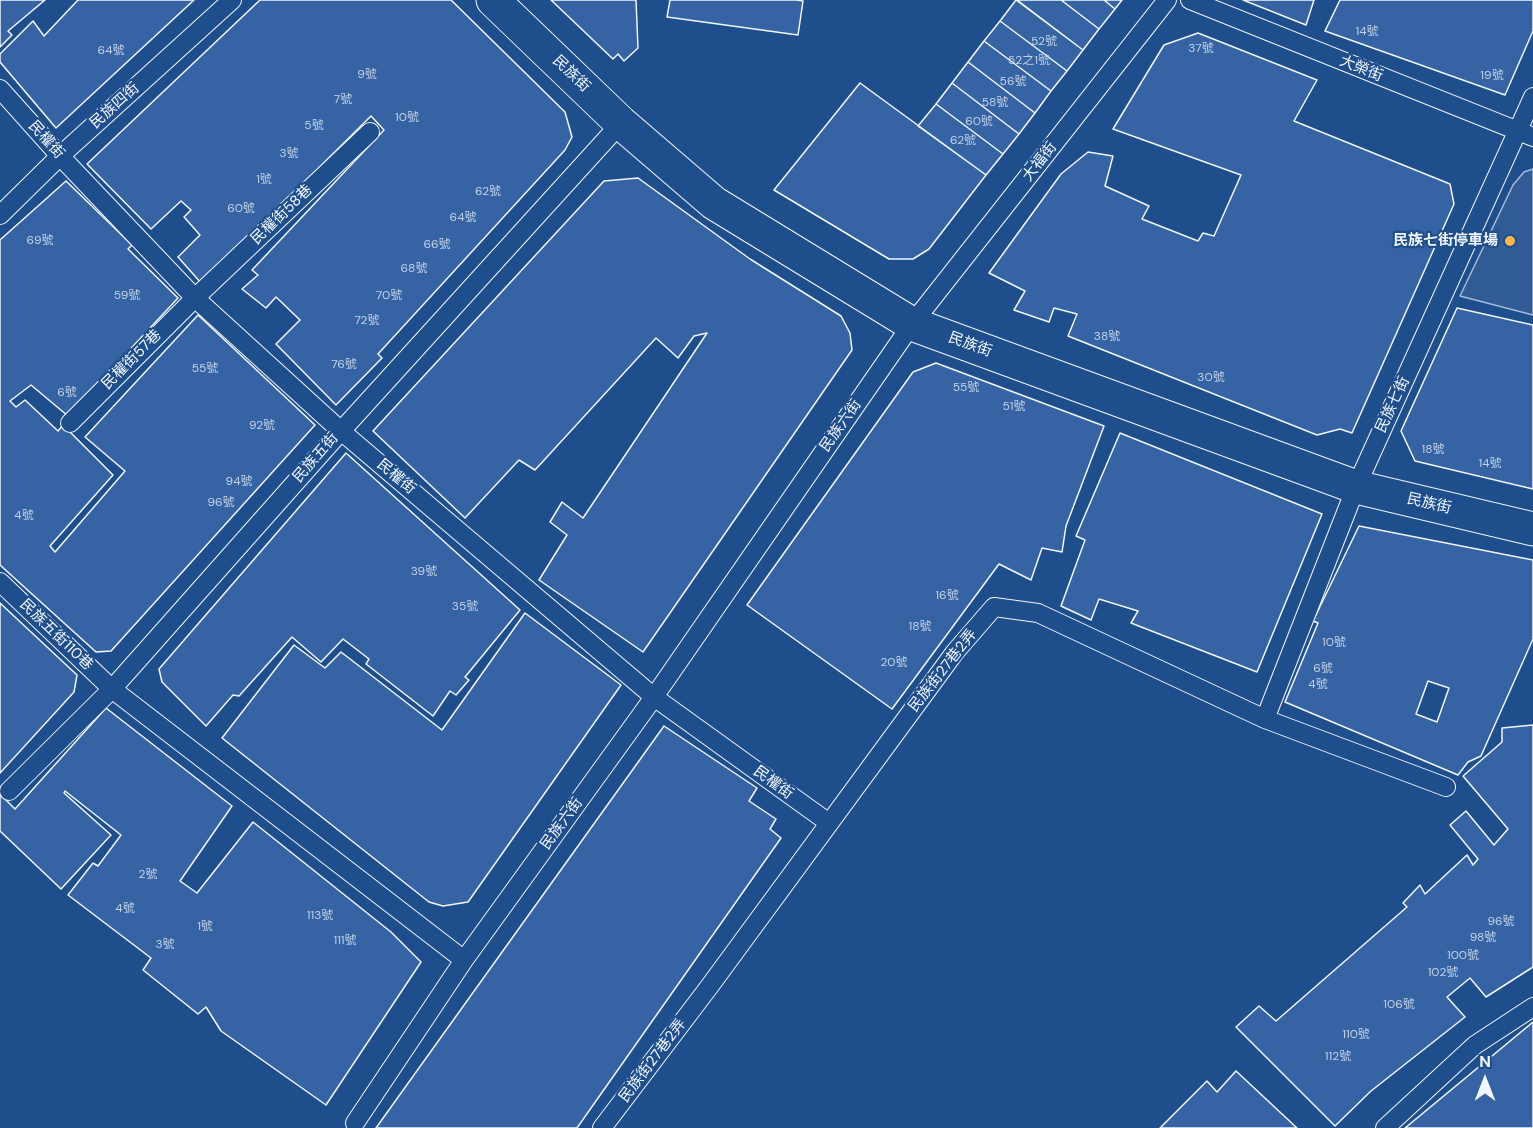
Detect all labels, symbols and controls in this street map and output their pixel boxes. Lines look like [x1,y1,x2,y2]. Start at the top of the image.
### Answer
house number: 14號 [1355,25,1379,39]
house number: 52號 [1031,35,1057,49]
house number: 37號 [1188,42,1214,56]
house number: 64號 [98,44,124,58]
street label: 民族街 [549,52,593,96]
street label: 大榮街 [1337,52,1385,86]
house number: 52之1號 [1008,54,1050,68]
house number: 9號 [357,68,377,82]
house number: 19號 [1480,69,1504,83]
house number: 56號 [1000,75,1026,89]
street label: 民族四街 [87,79,143,133]
house number: 7號 [334,93,352,107]
house number: 58號 [982,96,1008,110]
house number: 10號 [395,111,419,125]
house number: 60號 [965,115,993,129]
street label: 民權街 [24,117,68,163]
house number: 5號 [304,119,324,133]
house number: 62號 [950,134,976,148]
street label: 大福街 [1019,139,1061,185]
house number: 3號 [279,147,299,161]
house number: 1號 [256,173,272,187]
street label: 民權街58巷 [248,181,316,249]
house number: 62號 [475,185,501,199]
house number: 60號 [227,202,255,216]
house number: 64號 [450,211,476,225]
place label: 民族七街停車場 [1393,232,1498,250]
house number: 69號 [27,234,53,248]
marker: 民族七街停車場 [1503,234,1517,248]
house number: 66號 [423,238,451,252]
house number: 68號 [401,262,427,276]
house number: 59號 [114,289,140,303]
house number: 70號 [376,289,402,303]
house number: 72號 [354,314,380,328]
street label: 民權街57巷 [98,326,166,394]
street label: 民族街 [946,329,994,361]
house number: 38號 [1094,330,1120,344]
house number: 76號 [331,358,357,372]
house number: 55號 [192,362,218,376]
house number: 30號 [1197,371,1225,385]
street label: 民族七街 [1372,374,1414,436]
house number: 55號 [953,381,979,395]
house number: 6號 [57,386,77,400]
street label: 民族六街 [816,396,866,456]
house number: 51號 [1002,400,1026,414]
house number: 92號 [249,419,275,433]
street label: 民族五街 [290,429,342,487]
house number: 18號 [1421,443,1445,457]
street label: 民權街 [373,456,419,498]
house number: 14號 [1478,457,1502,471]
house number: 94號 [226,475,252,489]
street label: 民族街 [1405,490,1453,518]
house number: 96號 [207,496,235,510]
house number: 4號 [14,509,34,523]
house number: 39號 [411,565,437,579]
house number: 16號 [935,589,959,603]
street label: 民族五街110巷 [16,596,96,674]
house number: 35號 [452,600,478,614]
house number: 18號 [908,620,932,634]
street label: 民族街27巷2弄 [905,626,981,716]
house number: 10號 [1322,636,1346,650]
house number: 20號 [881,656,907,670]
house number: 6號 [1313,662,1333,676]
house number: 4號 [1308,678,1328,692]
street label: 民權街 [750,762,796,804]
street label: 民族六街 [537,794,587,854]
house number: 2號 [139,868,157,882]
house number: 4號 [115,902,135,916]
house number: 113號 [307,909,333,923]
house number: 96號 [1487,915,1515,929]
house number: 1號 [197,920,213,934]
house number: 98號 [1470,931,1496,945]
house number: 111號 [333,934,357,948]
house number: 3號 [155,938,175,952]
house number: 100號 [1447,949,1479,963]
house number: 102號 [1428,966,1458,980]
house number: 106號 [1383,998,1415,1012]
street label: 民族街27巷2弄 [616,1016,690,1106]
house number: 110號 [1342,1028,1370,1042]
house number: 112號 [1325,1050,1351,1064]
north arrow [1455,1050,1515,1110]
text: N [1479,1051,1491,1072]

